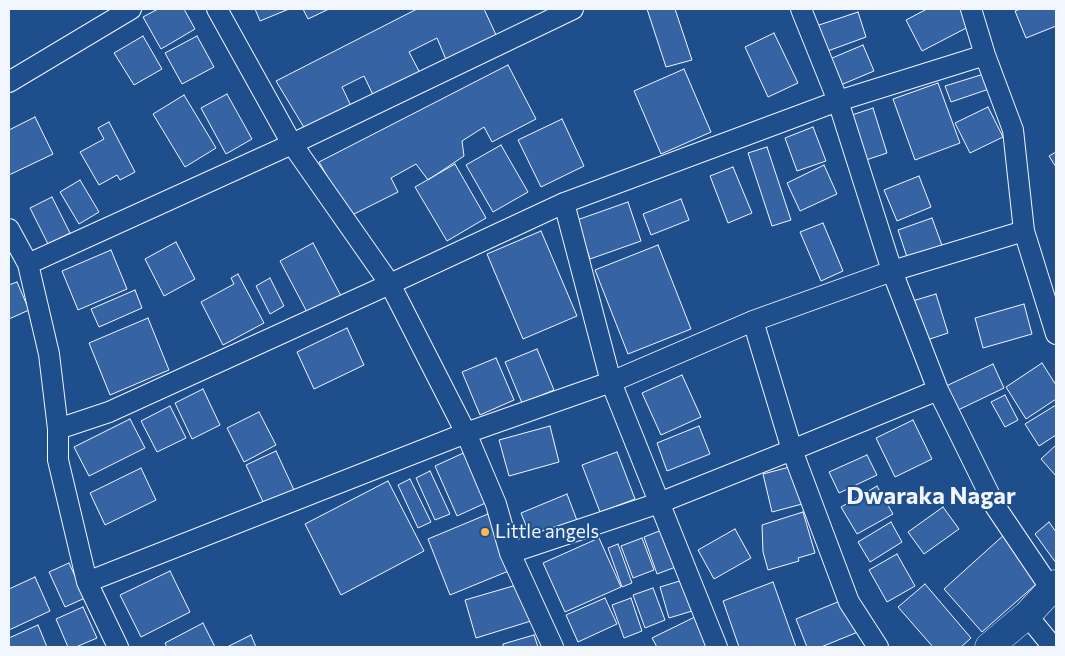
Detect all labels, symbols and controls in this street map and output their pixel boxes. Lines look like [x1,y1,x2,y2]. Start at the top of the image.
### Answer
district label: Dwaraka Nagar [846,482,1016,510]
place label: Little angels [495,521,599,543]
marker: Little angels [479,526,491,538]

